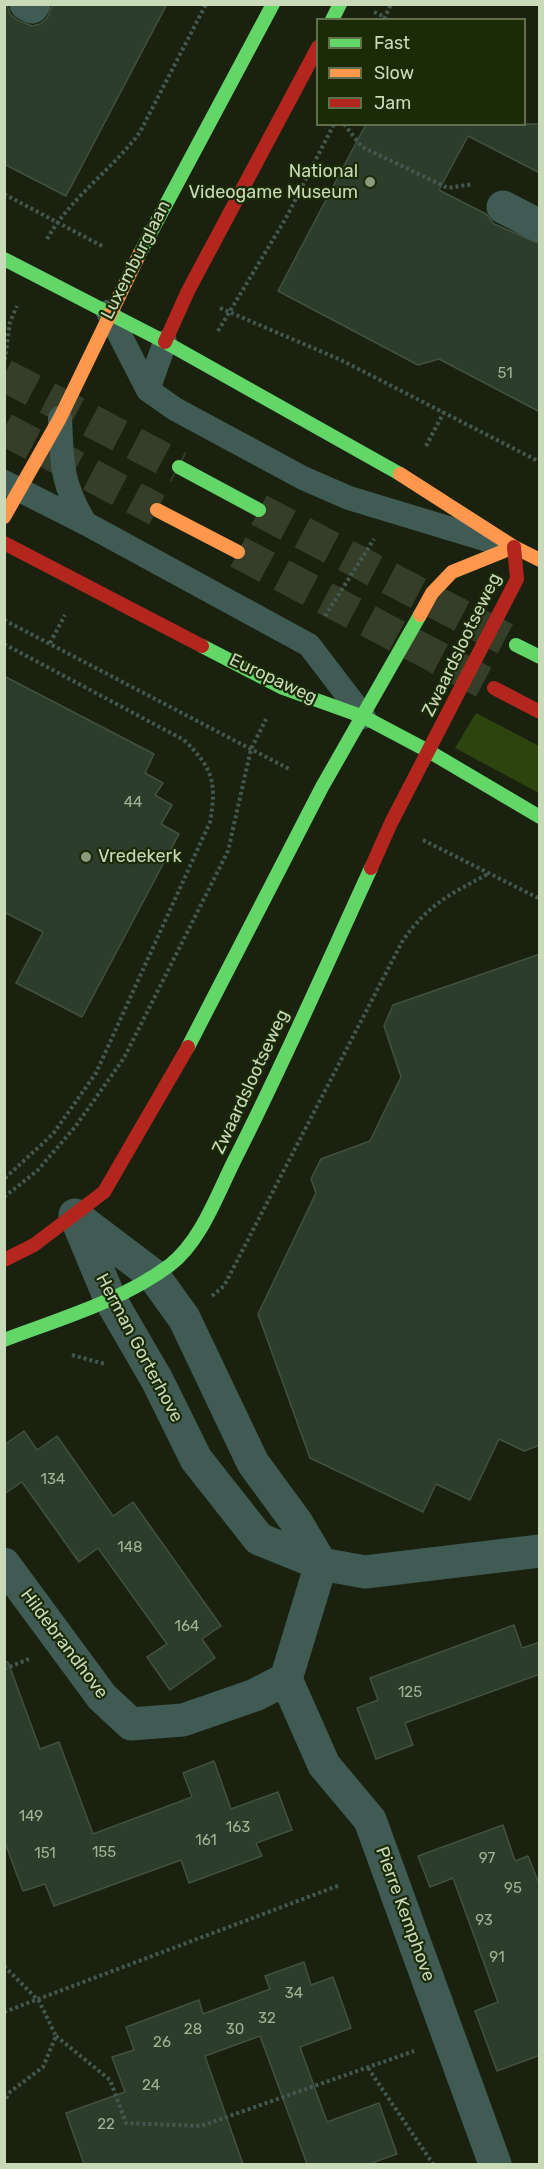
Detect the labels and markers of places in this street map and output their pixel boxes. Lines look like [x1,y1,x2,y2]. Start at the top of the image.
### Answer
place label: National Videogame Museum [188,161,358,204]
marker: National Videogame Museum [363,175,377,189]
place label: Vredekerk [98,846,182,868]
marker: Vredekerk [79,850,93,864]

